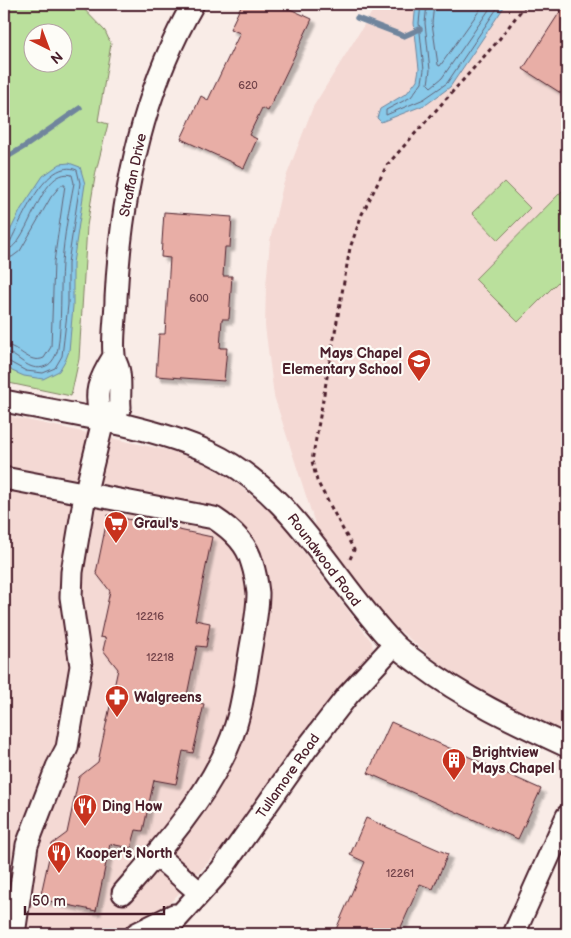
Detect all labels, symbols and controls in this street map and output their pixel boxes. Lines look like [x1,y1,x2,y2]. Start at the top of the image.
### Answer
north arrow [22,22,72,72]
text: N [47,47,66,67]
house number: 620 [238,79,258,92]
street label: Straffan Drive [116,132,150,218]
house number: 600 [189,292,209,305]
place label: Mays Chapel Elementary School [282,345,402,378]
school or university icon: Mays Chapel Elementary School [406,348,432,382]
supermarket icon: Graul's [103,510,129,544]
street label: Roundwood Road [284,510,364,610]
place label: Graul's [134,515,179,532]
house number: 12216 [136,610,164,623]
house number: 12218 [146,651,174,664]
pharmacy icon: Walgreens [104,684,130,718]
place label: Walgreens [134,689,202,706]
street label: Tullamore Road [253,730,323,822]
place label: Brightview Mays Chapel [472,744,554,777]
building icon: Brightview Mays Chapel [441,747,467,781]
restaurant icon: Ding How [72,793,98,827]
place label: Ding How [102,798,163,815]
restaurant icon: Kooper's North [46,840,72,874]
place label: Kooper's North [76,845,172,862]
house number: 12261 [386,867,414,880]
scale bar [25,883,164,915]
text: 50 m [32,892,66,911]

